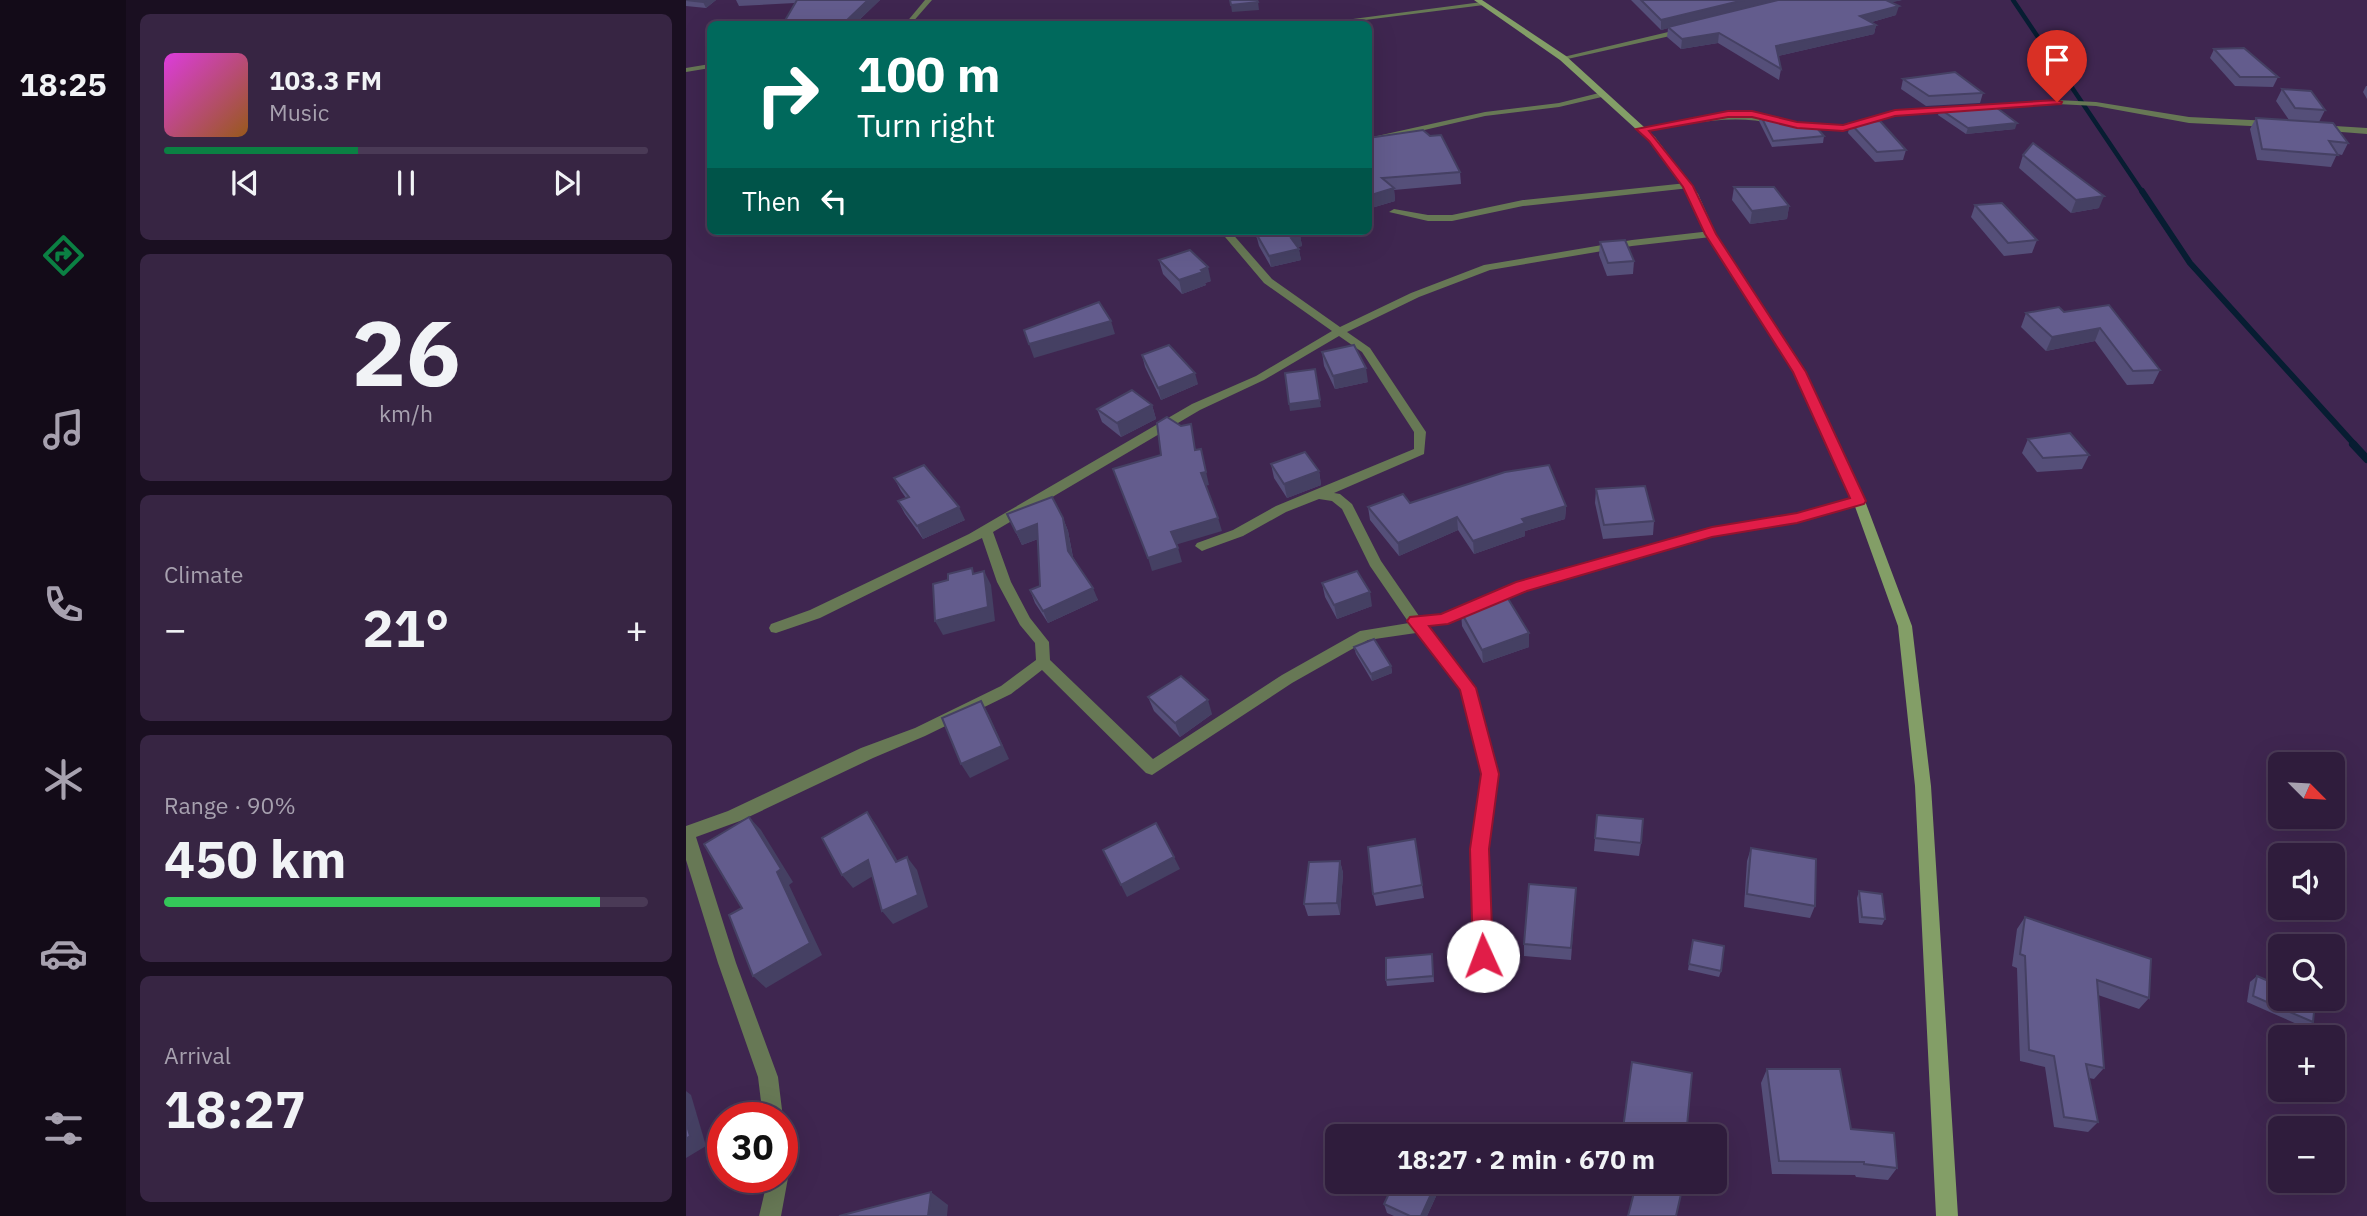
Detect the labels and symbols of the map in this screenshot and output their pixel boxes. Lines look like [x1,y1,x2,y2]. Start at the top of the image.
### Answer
pin [2027,30,2087,102]
north arrow [2268,752,2345,830]
position arrow [1446,919,1520,993]
speed limit sign: 30 [707,1102,798,1193]

